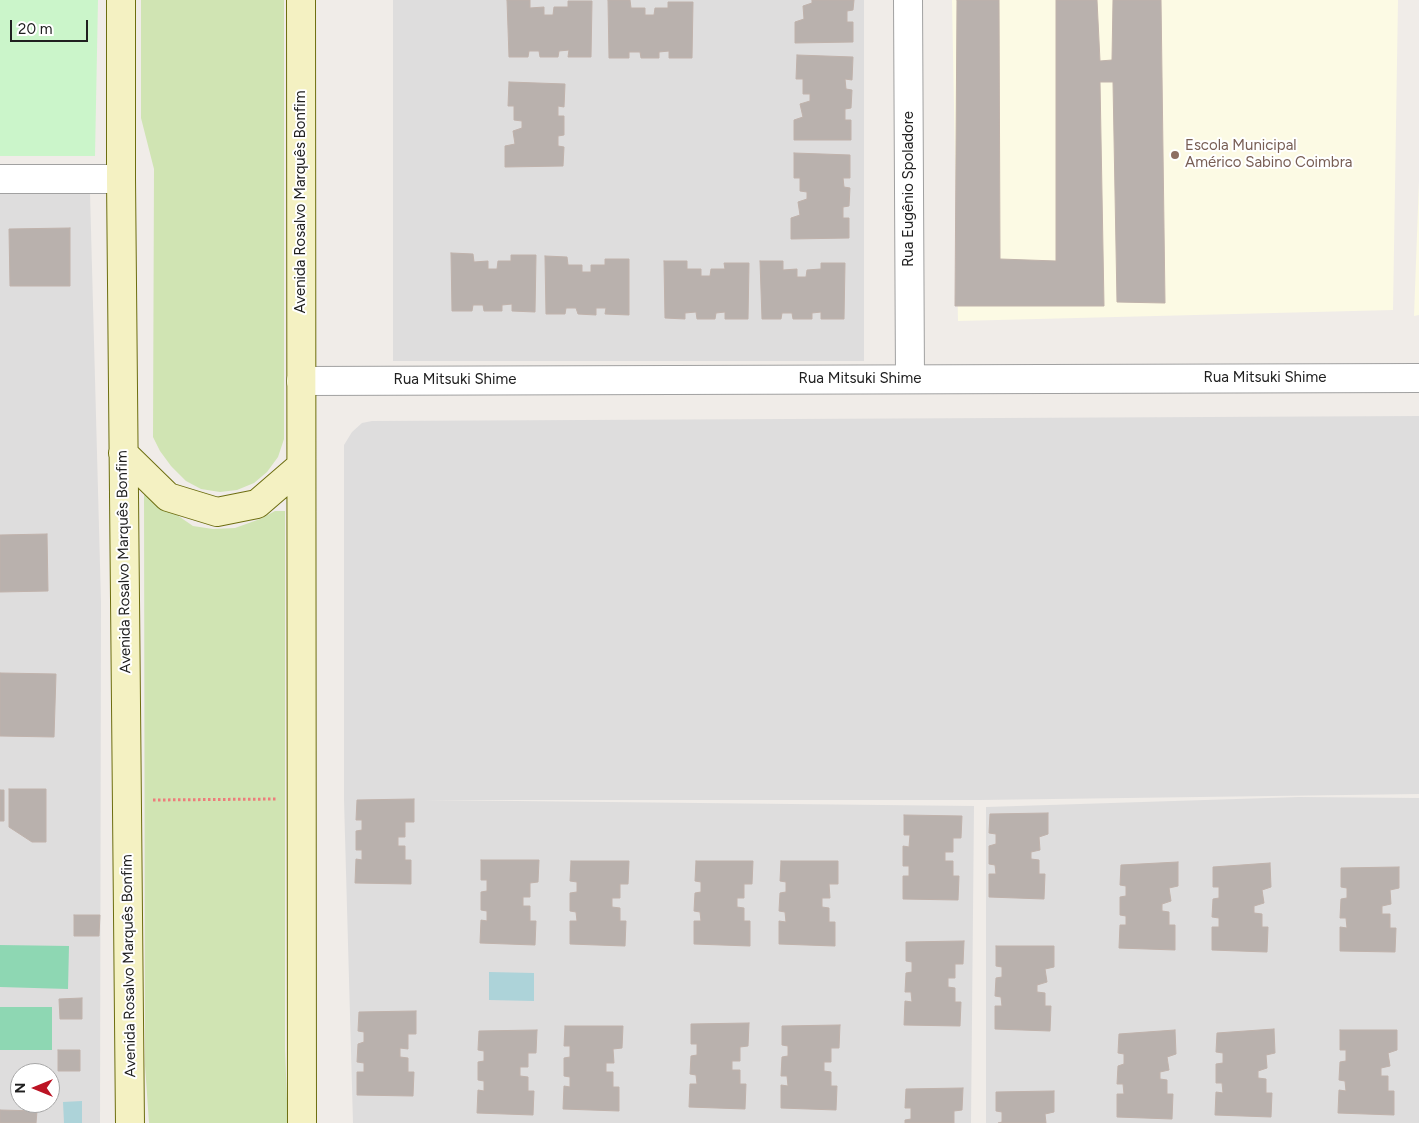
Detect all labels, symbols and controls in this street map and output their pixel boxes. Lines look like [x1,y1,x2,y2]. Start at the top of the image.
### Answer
scale bar [12,10,90,42]
text: 20 m [18,20,52,38]
street label: Avenida Rosalvo Marquês Bonfim [292,90,310,314]
street label: Rua Eugênio Spoladore [900,111,918,267]
place label: Escola Municipal Américo Sabino Coimbra [1185,137,1352,172]
marker: Escola Municipal Américo Sabino Coimbra [1169,149,1181,161]
street label: Rua Mitsuki Shime [1204,369,1326,387]
street label: Rua Mitsuki Shime [799,370,921,388]
street label: Rua Mitsuki Shime [394,371,516,389]
street label: Avenida Rosalvo Marquês Bonfim [113,450,135,674]
street label: Avenida Rosalvo Marquês Bonfim [118,854,140,1078]
north arrow [10,1063,60,1113]
text: N [12,1083,29,1093]

